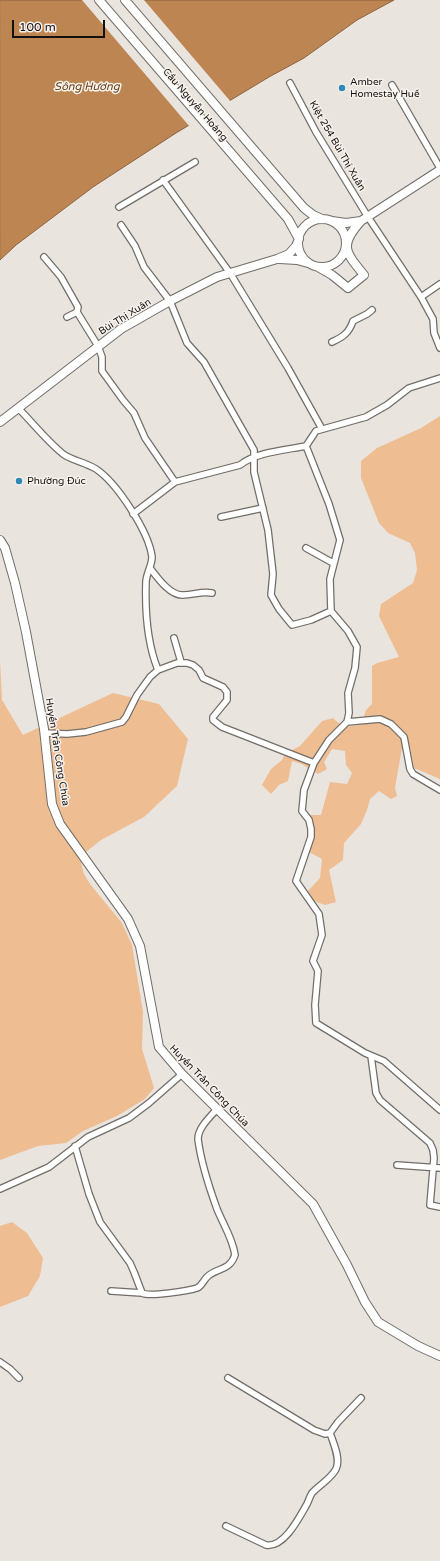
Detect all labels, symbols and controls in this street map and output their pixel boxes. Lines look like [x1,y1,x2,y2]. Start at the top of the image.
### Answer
scale bar [14,12,107,38]
text: 100 m [19,20,56,34]
street label: Cầu Nguyễn Hoàng [160,66,230,144]
place label: Amber Homestay Huế [350,76,420,100]
water label: Sông Hương [54,80,120,94]
marker: Amber Homestay Huế [337,83,347,93]
street label: Kiệt 254 Bùi Thị Xuân [306,99,368,193]
street label: Bùi Thị Xuân [97,296,153,338]
place label: Phường Đúc [27,475,86,487]
marker: Phường Đúc [14,476,24,486]
street label: Huyền Trân Công Chúa [43,697,71,807]
street label: Huyền Trân Công Chúa [167,1042,251,1130]

